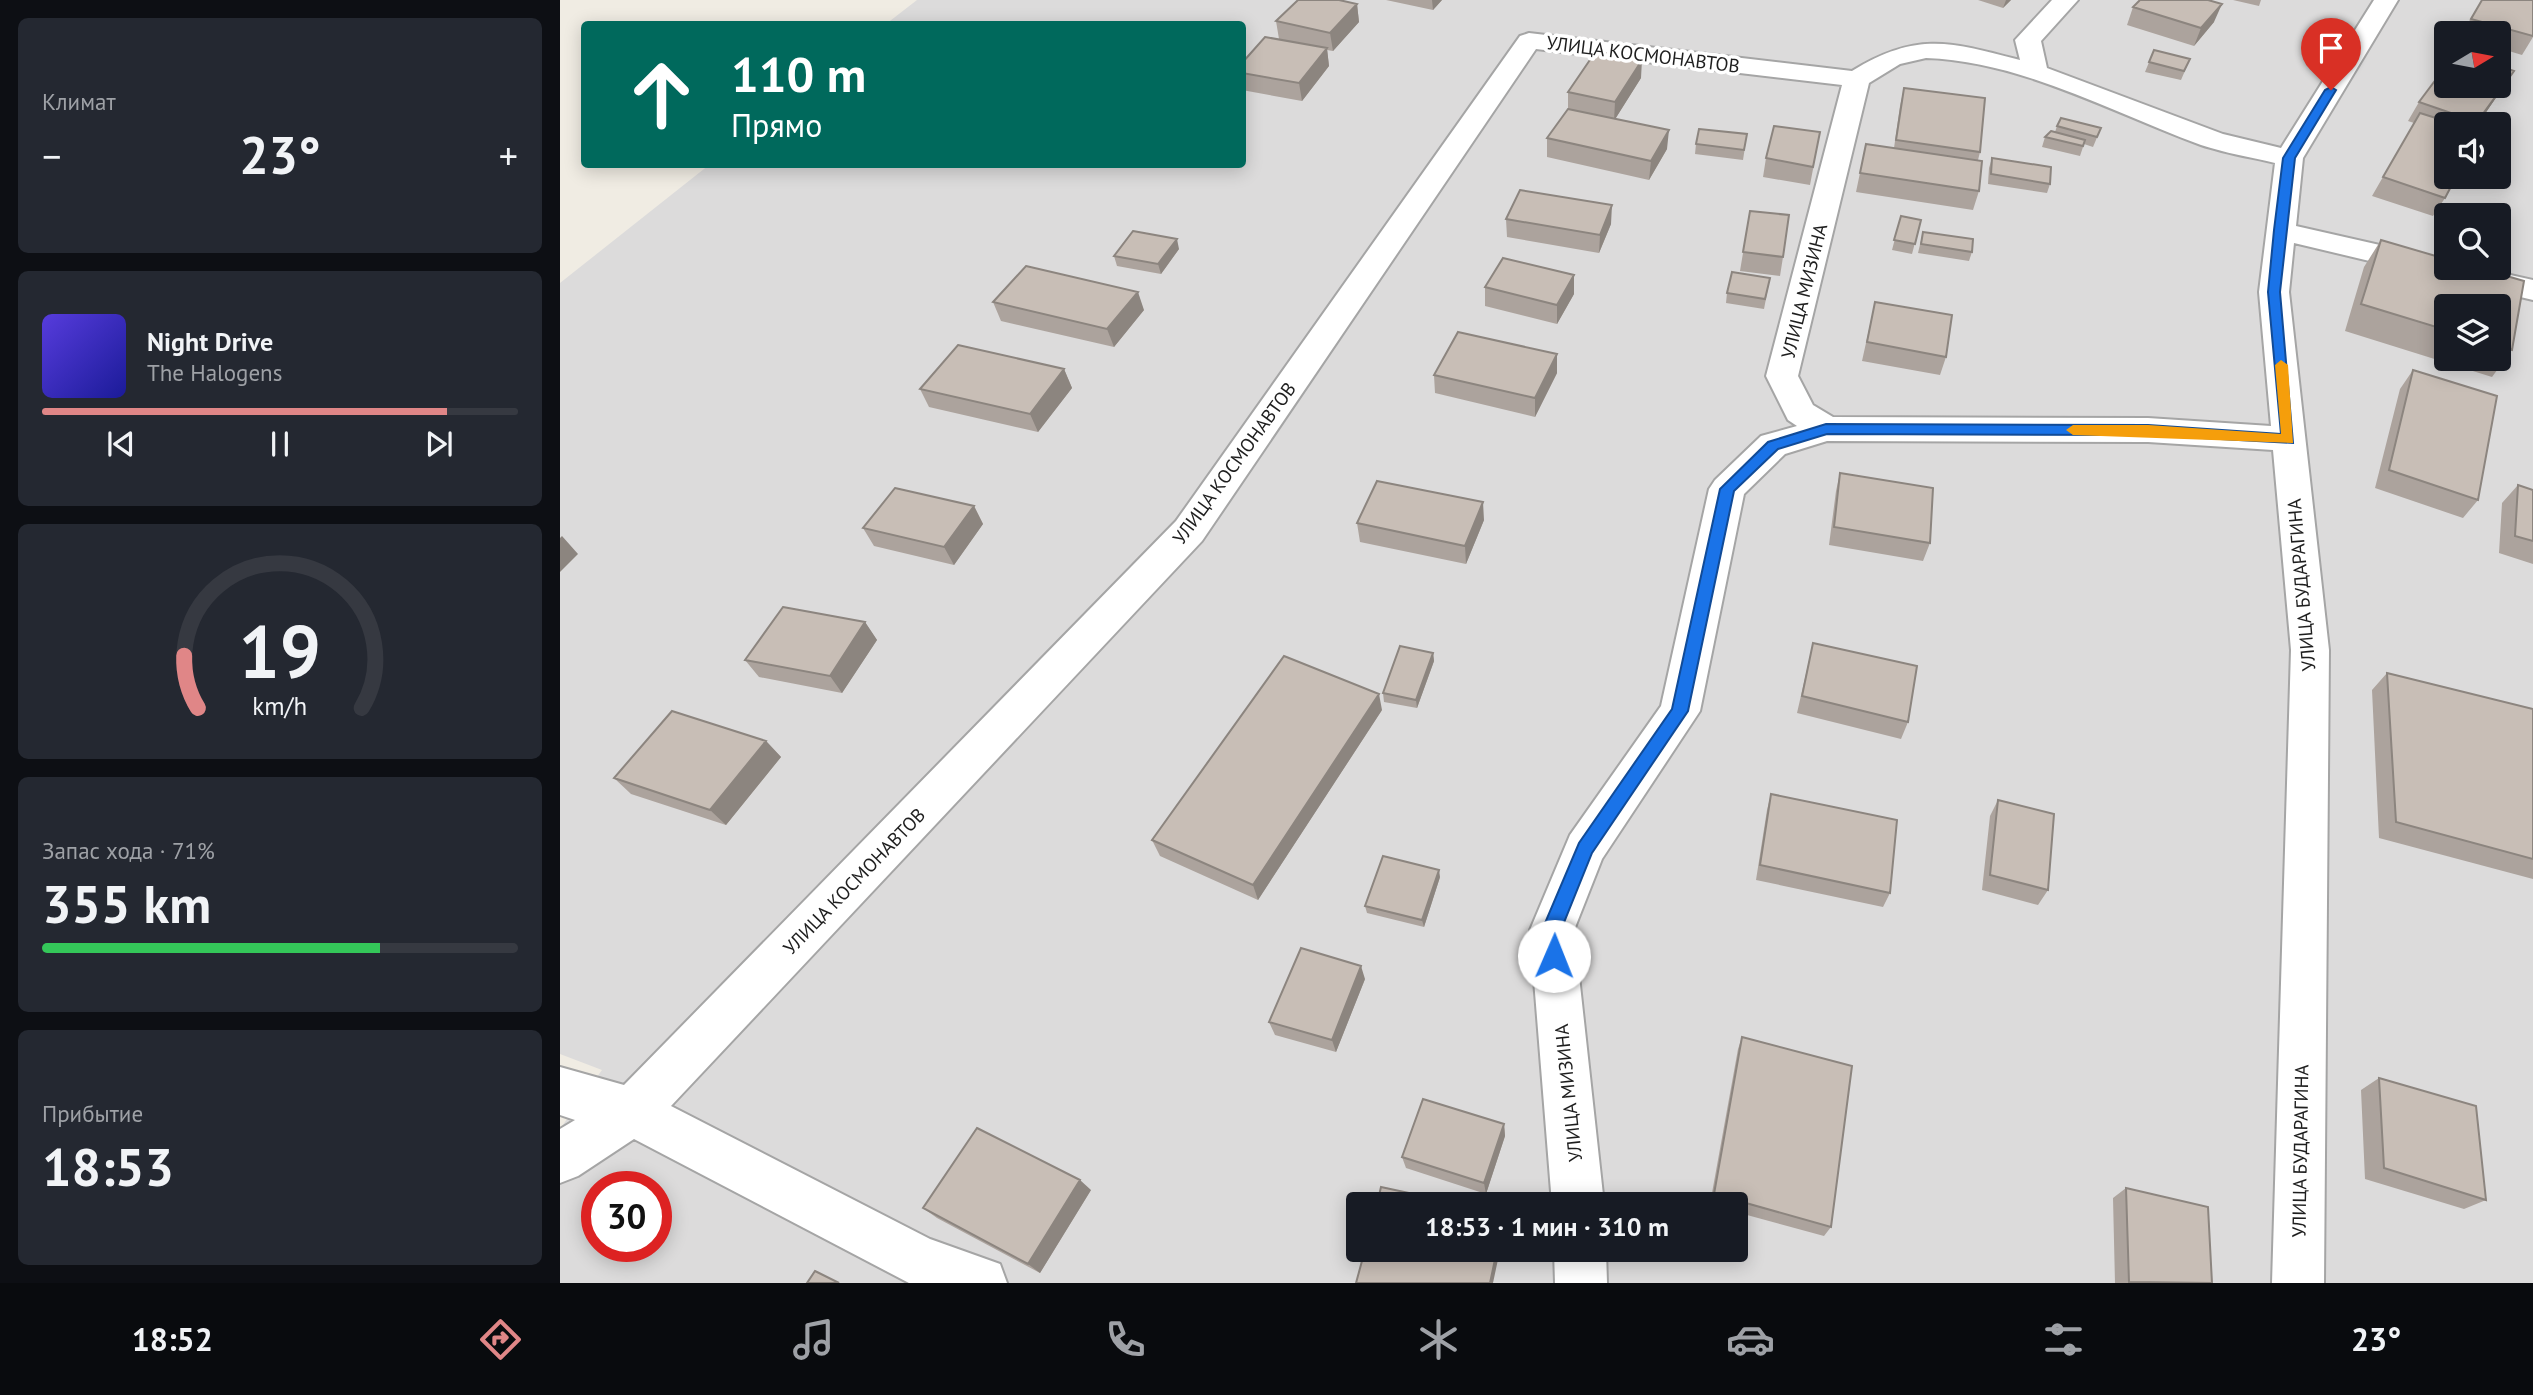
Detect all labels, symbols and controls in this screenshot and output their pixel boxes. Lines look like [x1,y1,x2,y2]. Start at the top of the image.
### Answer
pin [2301,18,2361,90]
north arrow [2434,21,2511,98]
map controls [2434,21,2511,371]
icon: arrive [2312,29,2350,67]
street label: УЛИЦА КОСМОНАВТОВ [1545,30,1741,78]
text: 110 m [731,42,866,106]
icon: ahead [616,49,707,140]
text: Климат [42,87,116,116]
text: Прямо [731,104,822,146]
button: sound [2434,112,2511,189]
text: 23° [239,121,321,188]
text: − [42,131,61,180]
text: + [499,131,518,180]
button: search [2434,203,2511,280]
street label: УЛИЦА МИЗИНА [1776,221,1832,361]
button: layers [2434,294,2511,371]
text: Night Drive [147,325,273,358]
text: The Halogens [147,358,282,387]
street label: УЛИЦА КОСМОНАВТОВ [1167,377,1301,549]
icon: previous [102,425,140,463]
icon: pause [261,425,299,463]
icon: next [420,425,458,463]
street label: УЛИЦА БУДАРАГИНА [2282,498,2320,672]
text: 19 [239,604,321,698]
text: km/h [253,689,307,721]
street label: УЛИЦА КОСМОНАВТОВ [778,803,930,959]
text: Запас хода · 71% [42,836,215,865]
text: 355 km [42,870,211,937]
position arrow [1517,919,1591,993]
street label: УЛИЦА МИЗИНА [1549,1023,1587,1163]
street label: УЛИЦА БУДАРАГИНА [2286,1064,2314,1238]
text: Прибытие [42,1099,143,1128]
text: 18:53 [42,1133,174,1200]
speed limit sign: 30 [581,1171,672,1262]
text: 18:53 · 1 мин · 310 m [1425,1210,1669,1243]
icon: directions [476,1315,525,1364]
icon: music [789,1315,838,1364]
icon: phone [1101,1315,1150,1364]
icon: climate [1414,1315,1463,1364]
icon: car [1726,1315,1775,1364]
icon: filters [2039,1315,2088,1364]
text: 18:52 [132,1318,213,1360]
text: 23° [2351,1318,2401,1360]

